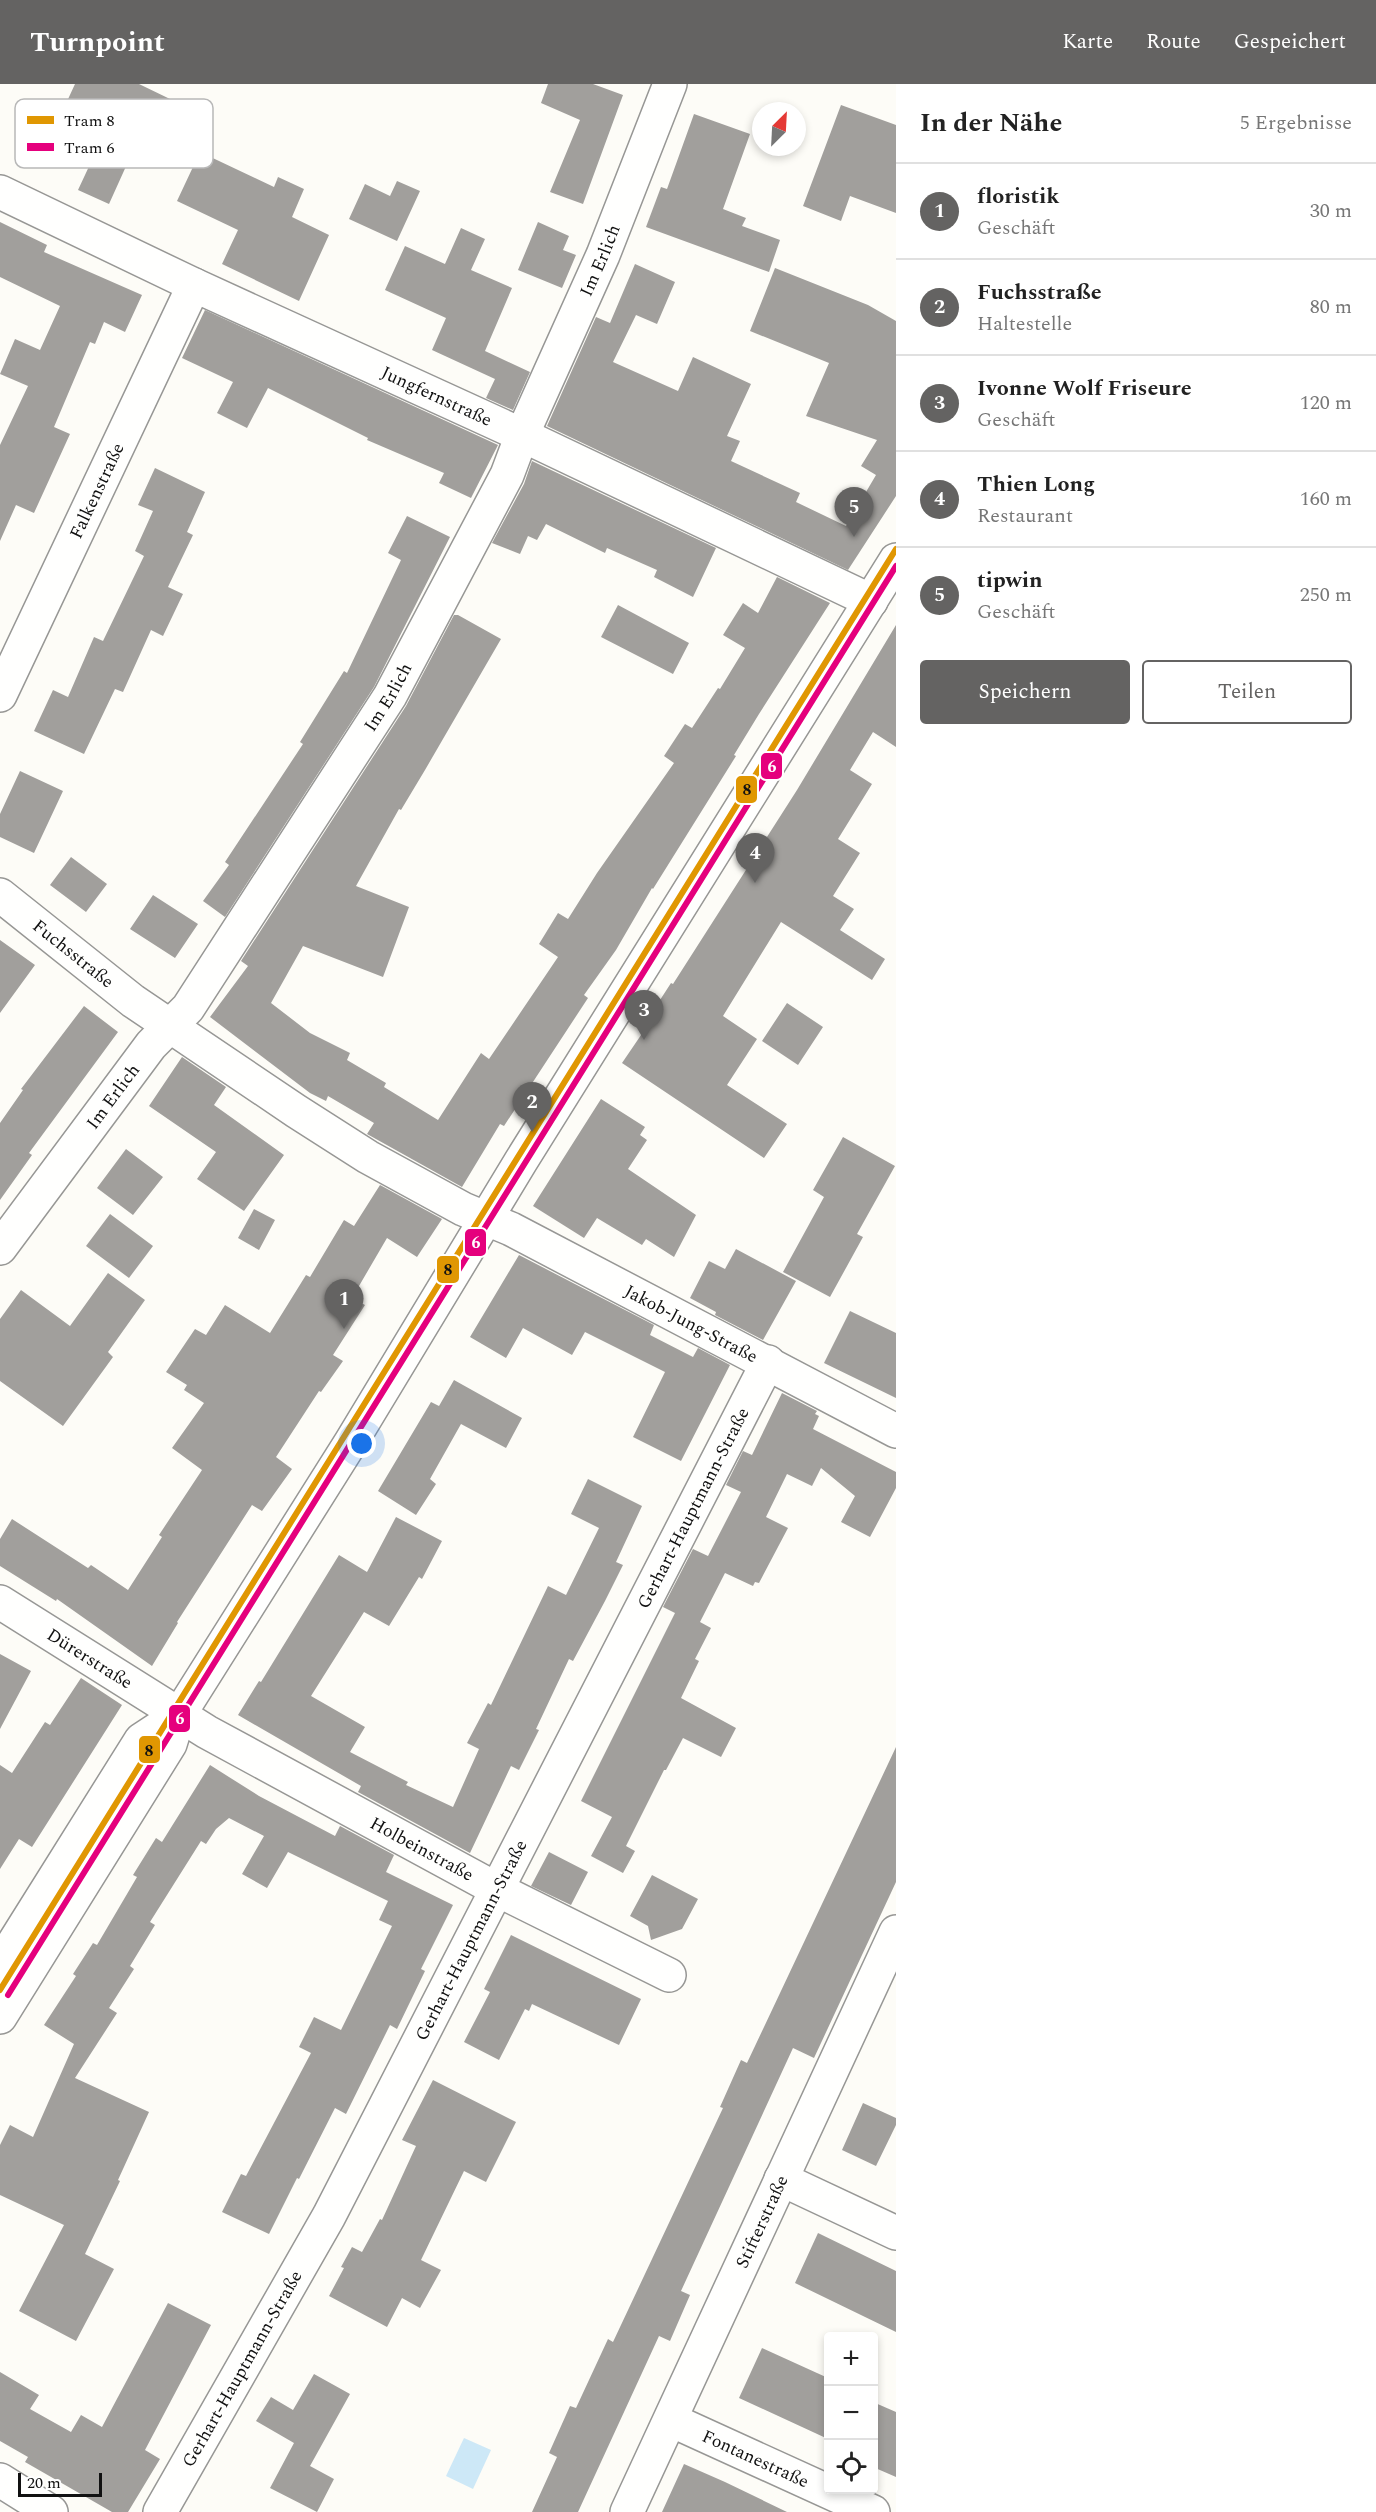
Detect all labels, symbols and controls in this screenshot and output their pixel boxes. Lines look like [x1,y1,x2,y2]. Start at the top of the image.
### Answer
text: Turnpoint [30,21,165,64]
text: Karte [1062,26,1113,58]
text: Route [1146,26,1201,58]
text: Gespeichert [1234,26,1346,58]
legend [15,99,213,168]
north arrow [752,102,806,156]
text: In der Nähe [920,103,1062,143]
text: 5 Ergebnisse [1240,108,1352,138]
text: Tram 8 [64,109,114,133]
text: Tram 6 [64,136,114,160]
text: floristik [977,180,1060,213]
text: 1 [934,196,945,226]
text: 30 m [1310,196,1352,226]
text: Geschäft [977,213,1055,243]
street label: Im Erlich [573,221,628,301]
text: Fuchsstraße [977,276,1102,309]
text: 2 [934,292,945,322]
text: 80 m [1310,292,1352,322]
text: Haltestelle [977,309,1072,339]
street label: Jungfernstraße [377,359,496,434]
text: Ivonne Wolf Friseure [977,372,1192,405]
text: 3 [934,388,945,418]
text: 120 m [1300,388,1352,418]
text: Geschäft [977,405,1055,435]
street label: Falkenstraße [63,438,131,543]
text: Thien Long [977,468,1095,501]
text: 4 [934,484,945,514]
text: 160 m [1300,484,1352,514]
pin: 5 [834,488,874,537]
text: Restaurant [977,501,1073,531]
text: tipwin [977,564,1043,597]
text: 5 [934,580,945,610]
text: 250 m [1300,580,1352,610]
text: Geschäft [977,597,1055,627]
street label: Im Erlich [357,658,419,737]
button: Speichern [920,660,1130,724]
button: Teilen [1142,660,1352,724]
line badge: 6 [760,752,783,780]
text: 6 [768,755,777,779]
line badge: 8 [735,775,758,804]
text: 8 [743,778,752,802]
pin: 4 [736,834,774,883]
street label: Fuchsstraße [27,913,120,995]
pin: 3 [624,990,664,1040]
street label: Im Erlich [80,1058,147,1135]
pin: 2 [512,1082,552,1132]
line badge: 6 [464,1228,487,1257]
text: 6 [472,1231,481,1255]
line badge: 8 [436,1255,460,1284]
text: 8 [444,1258,453,1282]
street label: Jakob-Jung-Straße [620,1278,763,1370]
pin: 1 [324,1280,364,1329]
street label: Gerhart-Hauptmann-Straße [630,1403,756,1614]
your location [347,1429,376,1458]
street label: Dürerstraße [41,1622,138,1696]
line badge: 6 [168,1704,191,1733]
text: 6 [176,1707,185,1731]
line badge: 8 [138,1735,161,1764]
text: 8 [145,1739,154,1763]
street label: Holbeinstraße [365,1810,478,1888]
street label: Gerhart-Hauptmann-Straße [408,1835,534,2046]
street label: Stifterstraße [729,2171,795,2273]
street label: Gerhart-Hauptmann-Straße [175,2265,309,2473]
map controls [824,2332,878,2494]
button: + [824,2332,878,2386]
button: − [824,2386,878,2440]
street label: Fontanestraße [697,2423,813,2495]
button: locate [824,2440,878,2494]
scale bar [18,2470,102,2498]
text: 20 m [27,2471,61,2495]

